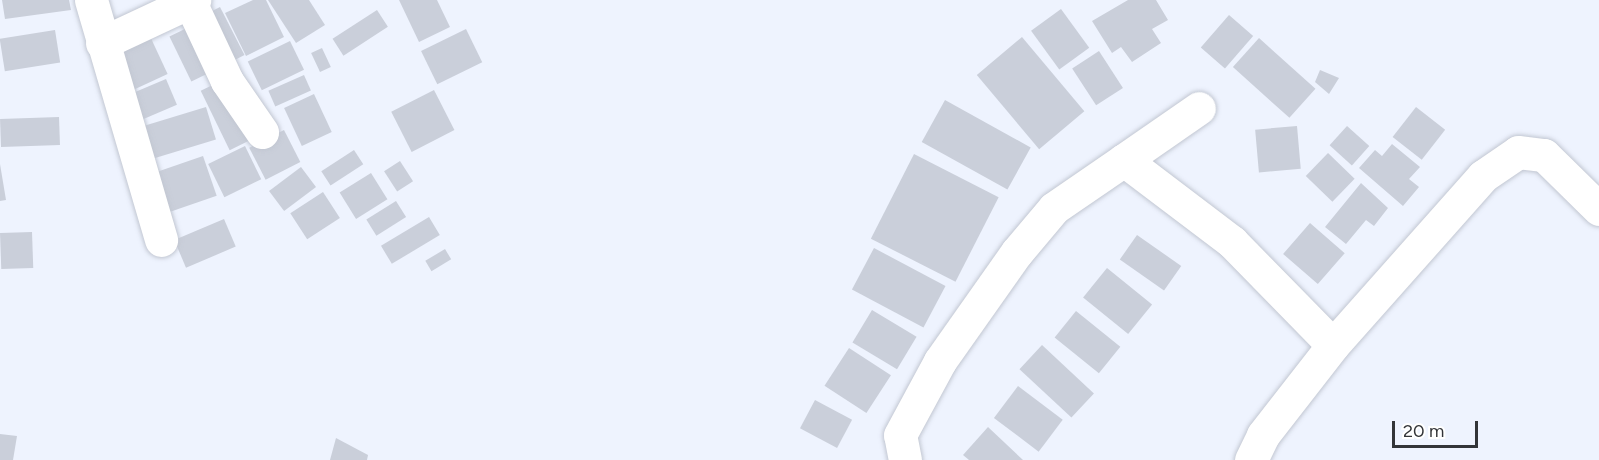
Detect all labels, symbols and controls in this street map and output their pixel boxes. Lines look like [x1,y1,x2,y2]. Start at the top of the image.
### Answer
scale bar [1395,409,1480,447]
text: 20 m [1403,420,1444,442]

